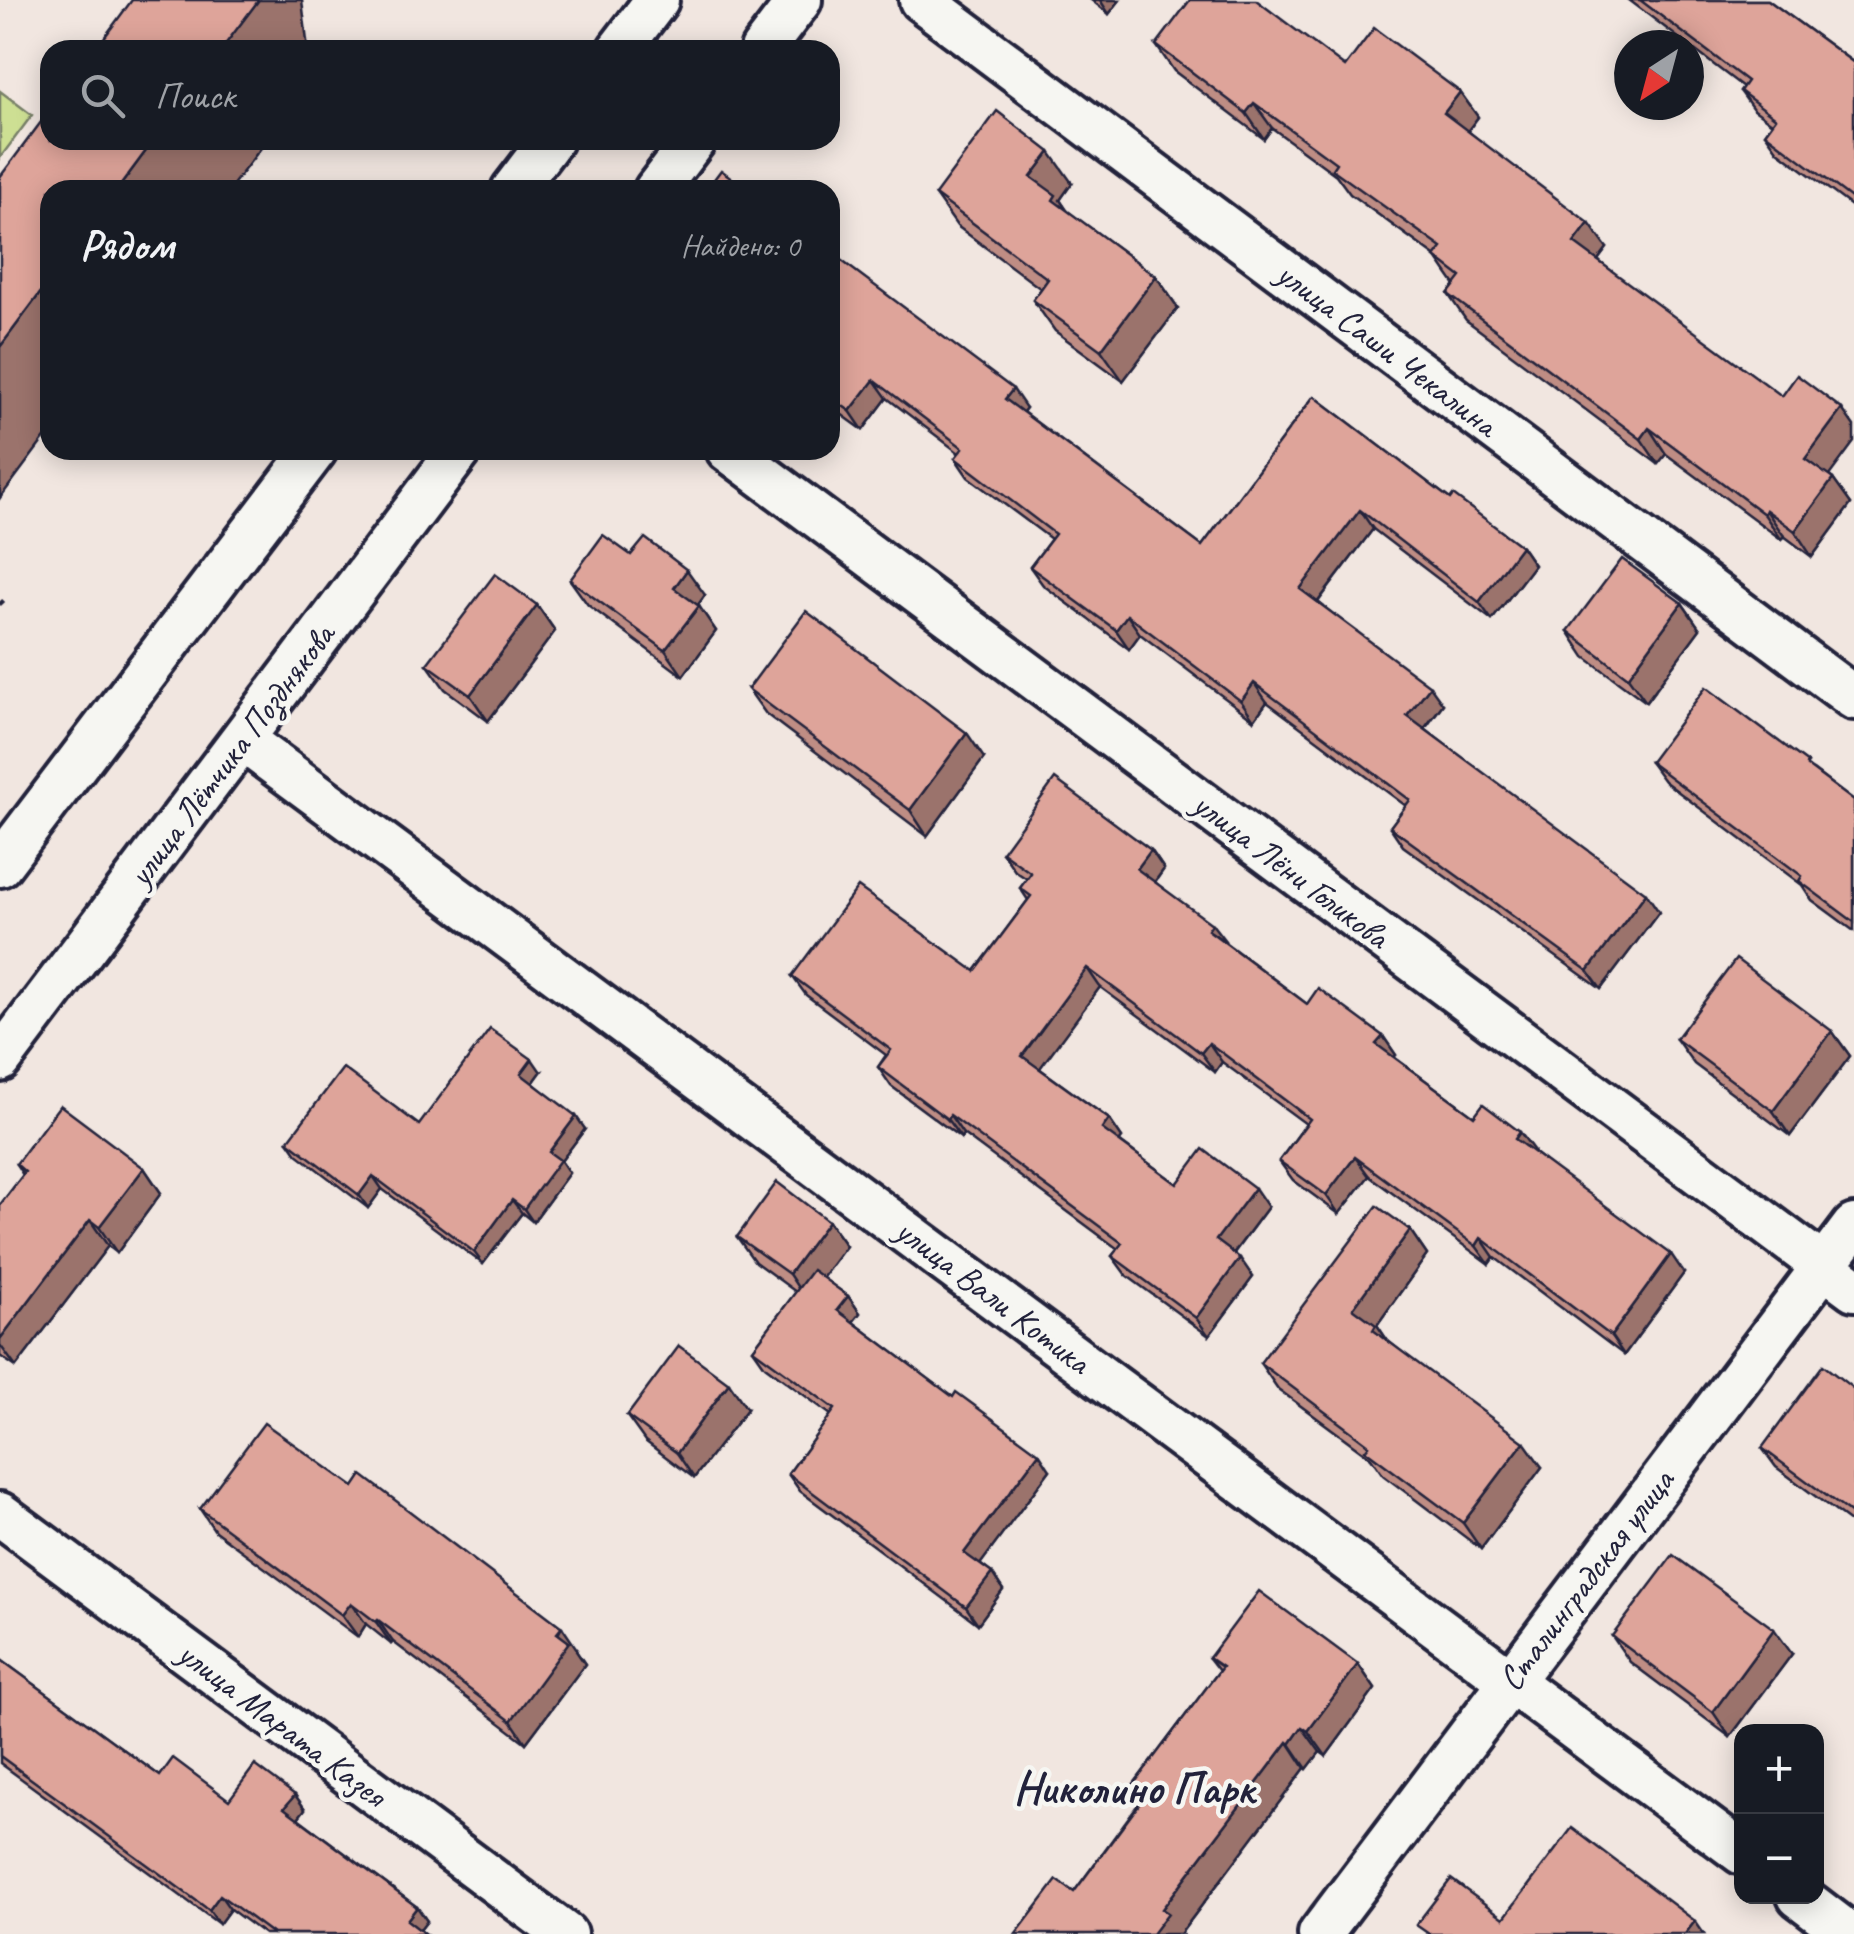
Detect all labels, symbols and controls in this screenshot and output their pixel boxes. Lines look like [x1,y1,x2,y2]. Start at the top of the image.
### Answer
north arrow [1614,30,1704,120]
search box [40,40,840,150]
icon: search [75,68,130,123]
text: Поиск [155,72,235,119]
text: Рядом [80,219,174,272]
text: Найдено: 0 [681,225,800,266]
street label: улица Саши Чекалина [1266,250,1508,448]
street label: улица Лётчика Позднякова [116,613,346,897]
street label: улица Лёни Голикова [1182,780,1400,960]
street label: улица Вали Котика [885,1207,1101,1385]
street label: Сталинградская улица [1488,1459,1685,1700]
street label: улица Марата Казея [167,1630,398,1819]
map controls [1734,1724,1824,1904]
button: + [1734,1724,1824,1814]
district label: Николино Парк [1014,1760,1257,1817]
button: − [1734,1814,1824,1904]

